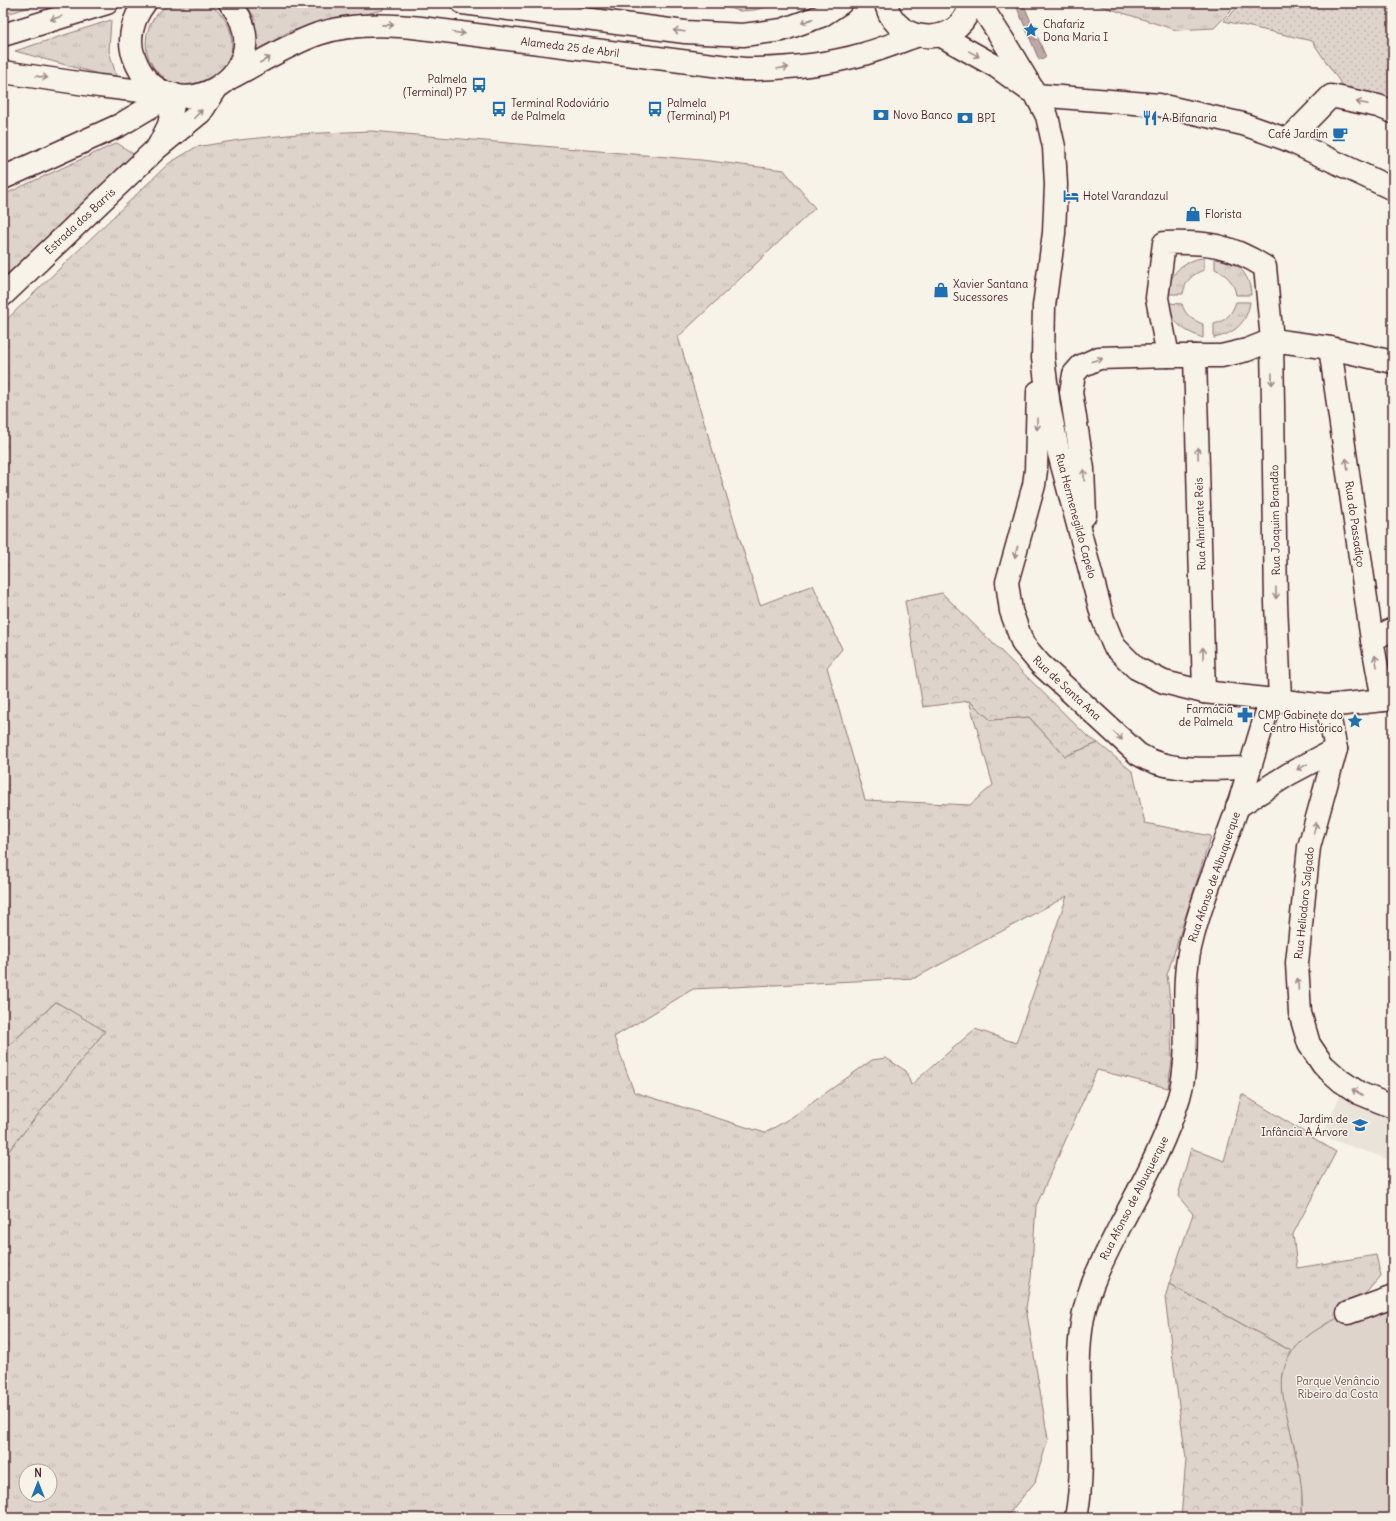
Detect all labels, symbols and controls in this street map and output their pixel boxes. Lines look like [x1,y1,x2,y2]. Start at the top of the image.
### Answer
one-way arrow [50,15,63,22]
one-way arrow [801,17,813,25]
place label: Chafariz Dona Maria I [1043,17,1108,44]
one-way arrow [381,21,394,29]
place icon: Chafariz Dona Maria I [1022,21,1040,39]
one-way arrow [673,27,686,35]
one-way arrow [452,29,465,36]
street label: Alameda 25 de Abril [520,34,620,60]
one-way arrow [968,51,980,59]
one-way arrow [259,56,271,63]
one-way arrow [776,64,789,72]
place label: Palmela (Terminal) P7 [403,72,468,99]
one-way arrow [35,73,48,81]
bus stop icon: Palmela (Terminal) P7 [470,76,488,94]
place label: Terminal Rodoviário de Palmela [511,96,609,123]
place label: Palmela (Terminal) P1 [667,96,730,123]
one-way arrow [1356,98,1369,106]
bus stop icon: Terminal Rodoviário de Palmela [490,100,508,118]
bus stop icon: Palmela (Terminal) P1 [646,100,664,118]
bank icon: Novo Banco [872,106,890,124]
place label: Novo Banco [893,108,952,122]
one-way arrow [193,109,203,119]
bank icon: BPI [956,109,974,127]
restaurant icon: A Bifanaria [1141,109,1159,127]
place label: BPI [977,111,996,125]
place label: A Bifanaria [1162,111,1217,125]
cafe icon: Café Jardim [1331,125,1349,143]
place label: Café Jardim [1268,127,1328,141]
street label: Estrada dos Barris [42,185,118,257]
hotel icon: Hotel Varandazul [1062,187,1080,205]
place label: Hotel Varandazul [1083,189,1168,203]
shop icon: Florista [1184,205,1202,223]
place label: Florista [1205,207,1242,221]
place label: Xavier Santana Sucessores [953,277,1028,304]
shop icon: Xavier Santana Sucessores [932,281,950,299]
one-way arrow [1090,356,1103,363]
one-way arrow [1268,372,1276,385]
one-way arrow [1033,417,1041,430]
one-way arrow [1194,447,1201,460]
street label: Rua Hermenegildo Capelo [1053,452,1099,580]
one-way arrow [1343,458,1351,471]
street label: Rua Joaquim Brandão [1267,465,1283,575]
one-way arrow [1080,469,1087,482]
street label: Rua Almirante Reis [1191,477,1209,571]
street label: Rua do Passadiço [1342,480,1368,568]
one-way arrow [1011,545,1019,558]
one-way arrow [1272,586,1279,599]
one-way arrow [1199,647,1207,660]
street label: Rua de Santa Ana [1030,653,1104,723]
one-way arrow [1371,655,1379,668]
place label: Farmácia de Palmela [1179,702,1233,729]
pharmacy icon: Farmácia de Palmela [1236,706,1254,724]
place label: CMP Gabinete do Centro Histórico [1258,708,1343,735]
place icon: CMP Gabinete do Centro Histórico [1346,712,1364,730]
one-way arrow [1113,731,1123,740]
one-way arrow [1296,764,1308,771]
street label: Rua Afonso de Albuquerque [1185,810,1243,944]
one-way arrow [1312,821,1319,834]
street label: Rua Heliodoro Salgado [1291,846,1317,960]
one-way arrow [1295,978,1302,991]
one-way arrow [1351,1087,1363,1095]
place label: Jardim de Infância A Árvore [1261,1112,1348,1139]
school or university icon: Jardim de Infância A Árvore [1351,1116,1369,1134]
street label: Rua Afonso de Albuquerque [1097,1134,1171,1262]
park label: Parque Venâncio Ribeiro da Costa [1296,1374,1380,1401]
north arrow [18,1463,58,1503]
text: N [34,1466,42,1480]

